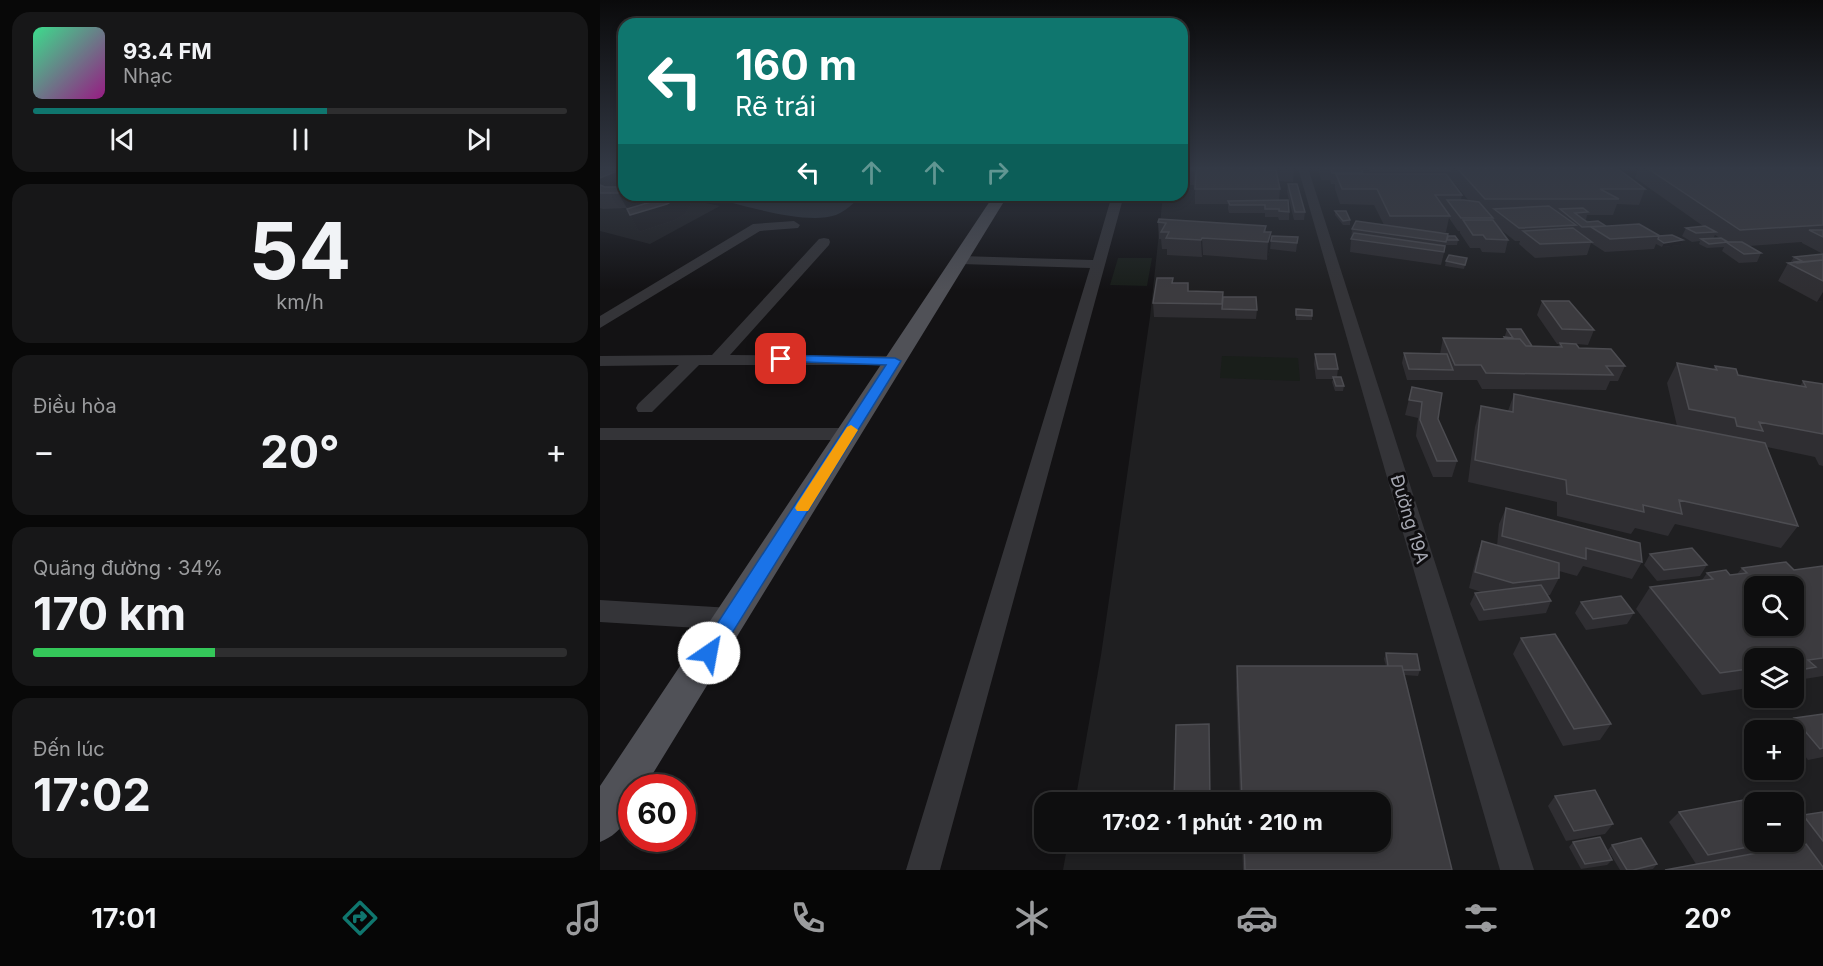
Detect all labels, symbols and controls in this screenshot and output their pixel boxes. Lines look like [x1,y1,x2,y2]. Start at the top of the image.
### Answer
text: 93.4 FM [123,38,212,64]
text: 160 m [735,39,857,90]
icon: left [636,42,714,120]
text: Nhạc [123,64,173,88]
text: Rẽ trái [735,90,816,123]
icon: previous [106,123,139,156]
icon: pause [284,123,317,156]
icon: next [462,123,495,156]
icon: left [792,156,825,189]
icon: ahead [855,156,888,189]
icon: ahead [918,156,951,189]
icon: right [981,156,1014,189]
text: 54 [249,203,351,298]
text: km/h [276,290,324,314]
pin [755,333,806,384]
icon: arrive [764,342,797,375]
text: Điều hòa [33,394,117,418]
text: 20° [260,424,340,479]
text: − [33,431,55,471]
text: + [545,431,567,471]
street label: Đường 19A [1387,472,1433,566]
text: Quãng đường · 34% [33,556,223,580]
map controls [1744,576,1804,852]
button: search [1744,576,1804,636]
text: 170 km [33,586,186,641]
position arrow [677,621,741,685]
button: layers [1744,648,1804,708]
button: + [1744,720,1804,780]
text: Đến lúc [33,737,105,761]
text: 17:02 [33,767,151,822]
speed limit sign: 60 [618,774,696,852]
button: − [1744,792,1804,852]
text: 17:02 · 1 phút · 210 m [1102,809,1323,835]
icon: directions [339,897,381,939]
icon: music [563,897,605,939]
icon: phone [787,897,829,939]
icon: climate [1011,897,1053,939]
icon: car [1236,897,1278,939]
icon: filters [1460,897,1502,939]
text: 17:01 [91,902,156,935]
text: 20° [1684,902,1732,935]

